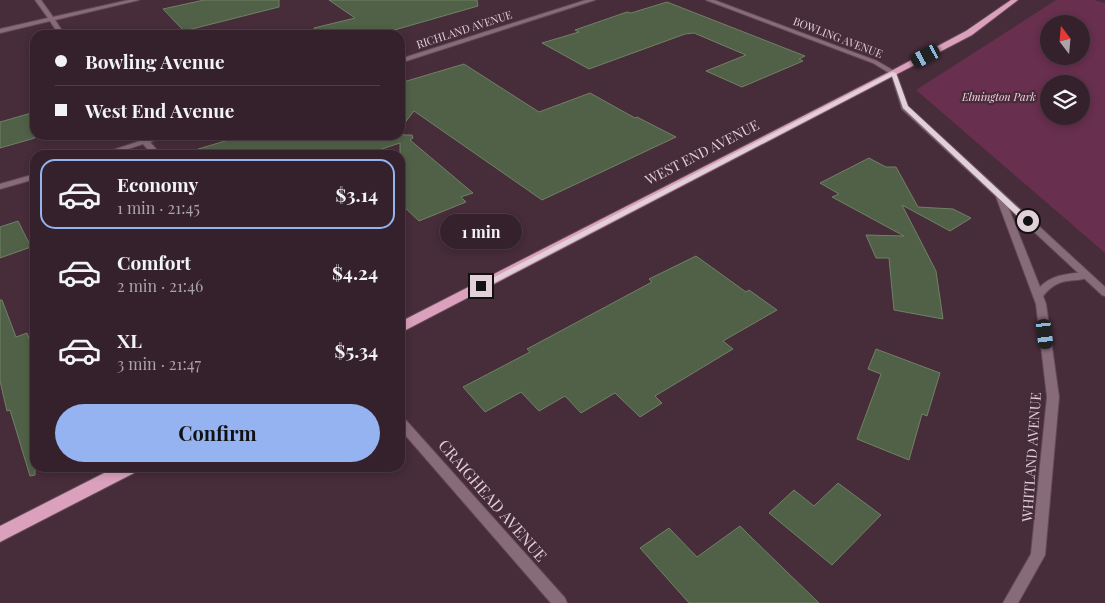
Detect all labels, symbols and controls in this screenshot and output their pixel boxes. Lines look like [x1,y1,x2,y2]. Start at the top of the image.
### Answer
street label: RICHLAND AVENUE [414,6,514,52]
street label: BOWLING AVENUE [791,13,885,61]
north arrow [1040,15,1090,65]
map controls [1040,15,1090,125]
car [909,42,942,70]
text: Bowling Avenue [85,48,225,74]
button: layers [1040,75,1090,125]
park label: Elmington Park [961,89,1036,104]
text: West End Avenue [85,97,234,123]
street label: WEST END AVENUE [641,115,762,189]
text: Economy [117,171,198,197]
icon: car [57,172,102,217]
text: $3.14 [335,181,378,207]
text: 1 min · 21:45 [117,197,200,218]
route start [1017,210,1039,232]
callout: 1 min [440,214,522,248]
text: 1 min [461,221,501,242]
text: Comfort [117,249,191,275]
icon: car [57,250,102,295]
text: $4.24 [332,259,378,285]
text: 2 min · 21:46 [117,275,203,296]
route end [470,275,492,297]
car [1035,318,1054,350]
text: XL [117,327,142,353]
icon: car [57,328,102,373]
text: $5.34 [335,337,378,363]
text: 3 min · 21:47 [117,353,201,374]
street label: WHITLAND AVENUE [1017,392,1045,523]
button: Confirm [55,404,380,462]
street label: CRAIGHEAD AVENUE [434,434,552,566]

